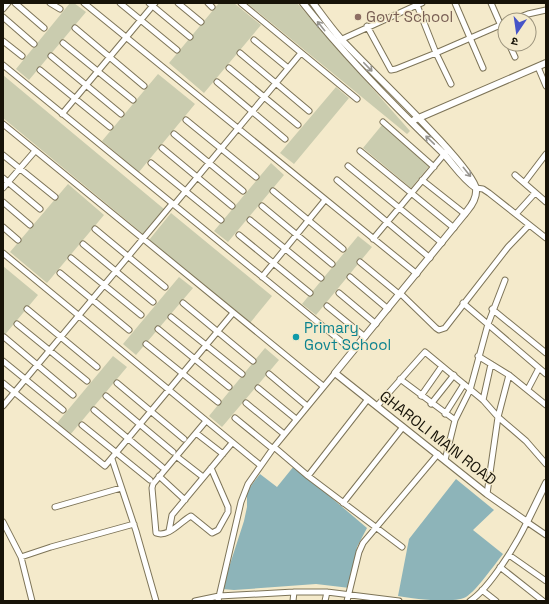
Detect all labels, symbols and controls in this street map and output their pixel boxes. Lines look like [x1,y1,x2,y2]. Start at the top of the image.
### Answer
place label: Govt School [366,7,453,26]
marker: Govt School [353,12,363,22]
north arrow [497,12,537,52]
one-way arrow [317,20,325,31]
text: उ [509,34,519,49]
one-way arrow [363,62,373,72]
one-way arrow [425,135,435,145]
one-way arrow [462,166,471,177]
place label: Primary Govt School [304,318,391,354]
marker: Primary Govt School [291,332,301,342]
street label: GHAROLI MAIN ROAD [376,386,501,489]

